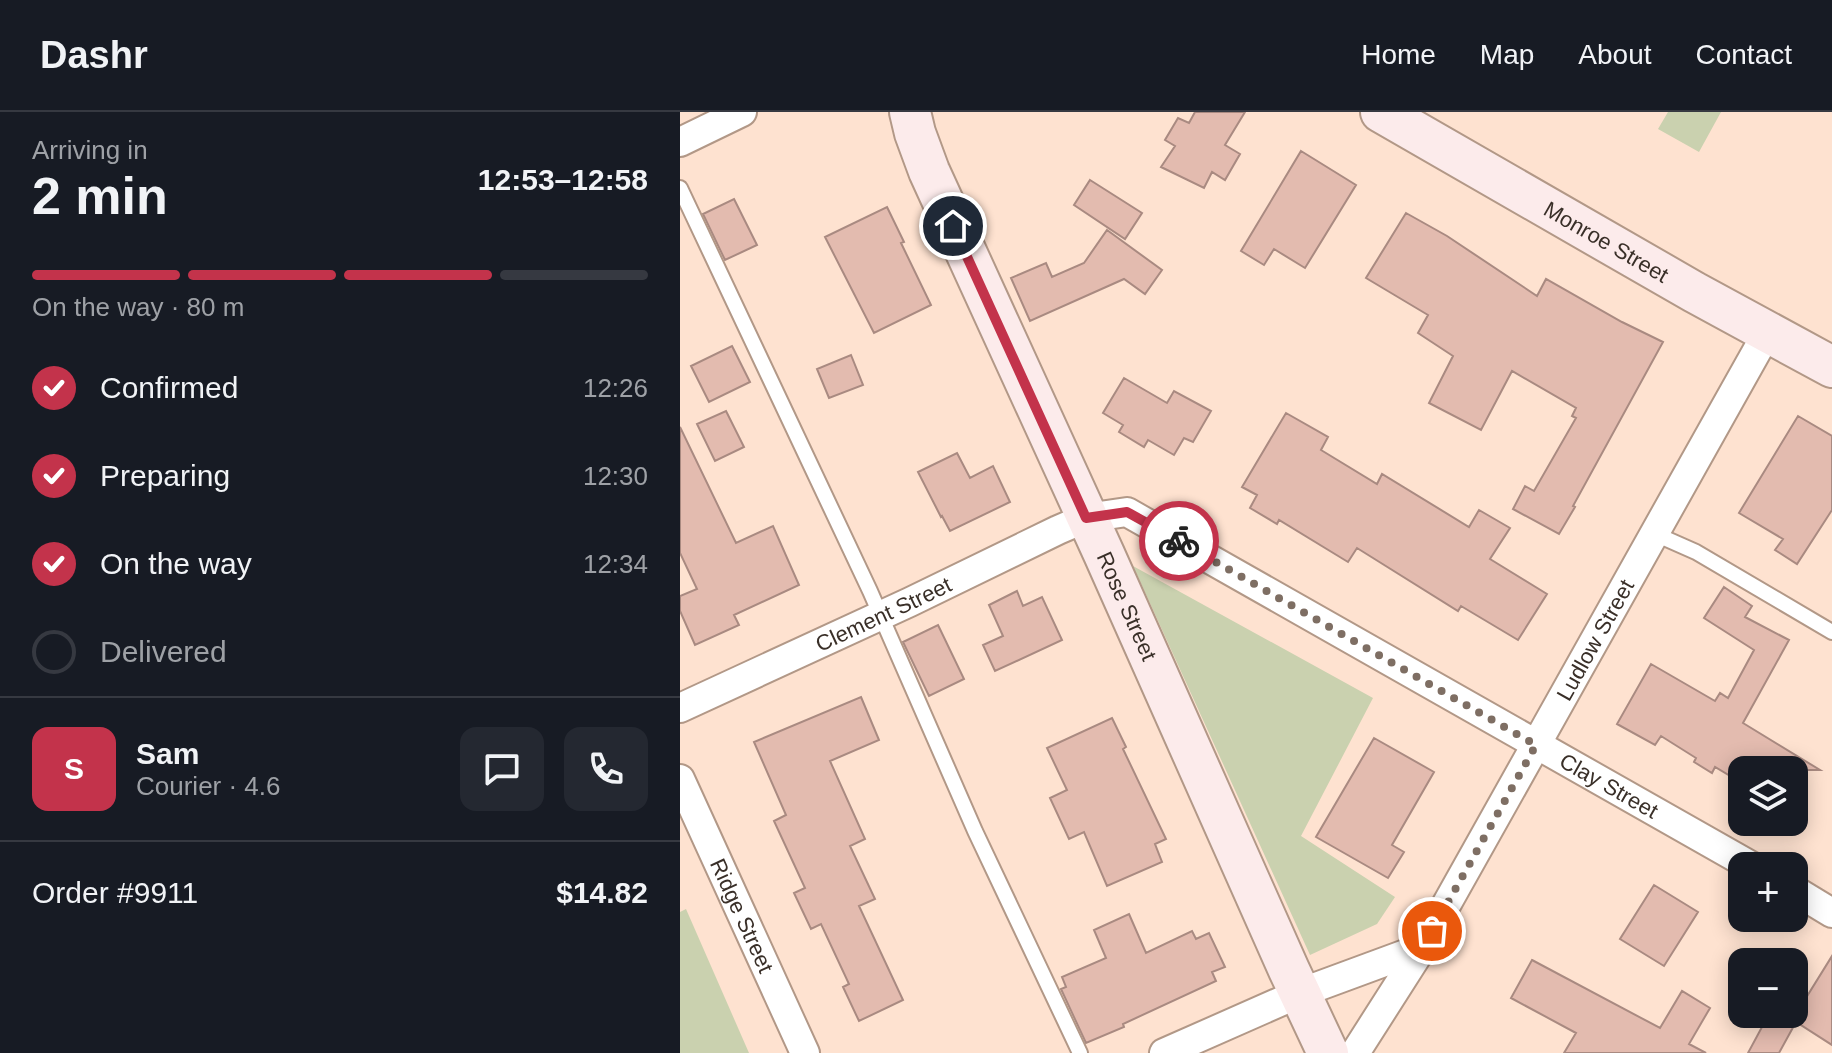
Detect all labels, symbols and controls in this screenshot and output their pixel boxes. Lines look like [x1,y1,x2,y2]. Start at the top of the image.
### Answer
text: Dashr [40,34,148,76]
text: Home [1361,39,1436,70]
text: Map [1480,39,1534,70]
text: About [1578,39,1652,70]
text: Contact [1696,39,1792,70]
text: Arriving in [32,135,148,165]
text: 12:53–12:58 [478,163,648,196]
text: 2 min [32,167,168,225]
pin [919,192,987,260]
street label: Monroe Street [1540,196,1673,287]
icon: home [931,204,975,248]
text: On the way · 80 m [32,292,244,322]
icon: check [32,366,76,410]
text: Confirmed [100,371,238,404]
text: 12:26 [583,373,648,403]
icon: check [32,454,76,498]
text: Preparing [100,459,230,492]
text: 12:30 [583,461,648,491]
courier [1139,501,1219,581]
icon: bike [1157,519,1201,563]
icon: check [32,542,76,586]
text: On the way [100,547,252,580]
street label: Rose Street [1092,548,1162,664]
text: 12:34 [583,549,648,579]
street label: Clement Street [812,571,955,656]
street label: Ludlow Street [1551,575,1639,705]
text: Delivered [100,635,227,668]
button: chat [460,727,544,811]
button: phone [564,727,648,811]
text: Sam [136,737,199,770]
street label: Clay Street [1556,748,1663,823]
text: S [64,752,84,785]
map controls [1728,756,1808,1028]
button: layers [1728,756,1808,836]
text: Courier · 4.6 [136,771,281,801]
button: + [1728,852,1808,932]
street label: Ridge Street [705,855,779,976]
text: Order #9911 [32,876,198,909]
text: $14.82 [556,876,648,909]
pin [1398,897,1466,965]
icon: bag [1410,909,1454,953]
button: − [1728,948,1808,1028]

